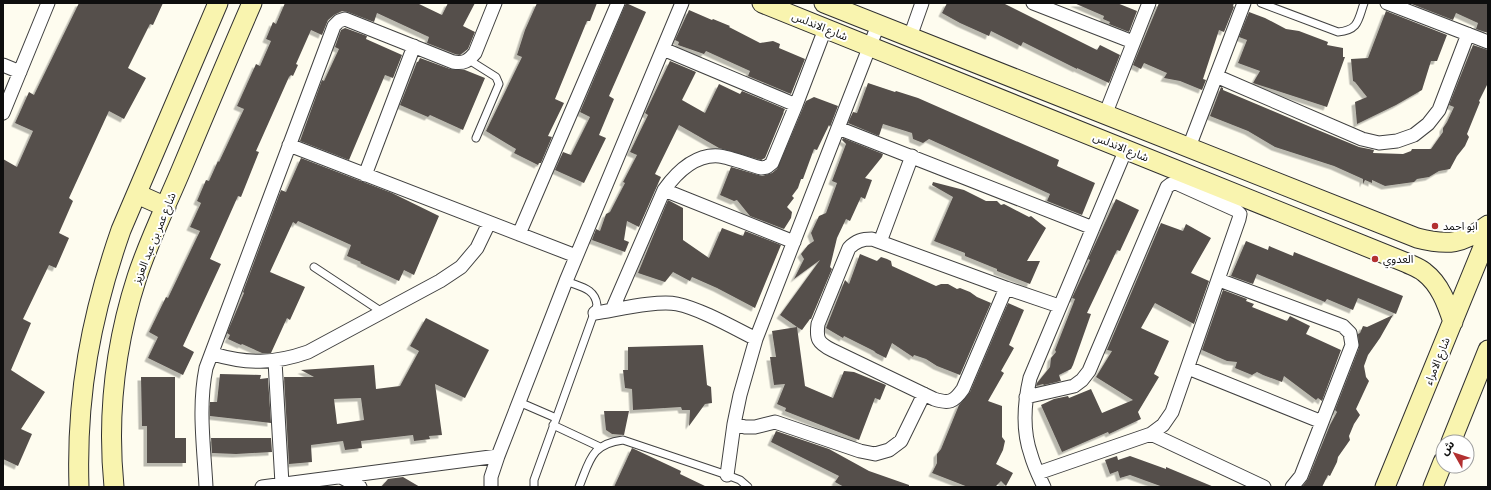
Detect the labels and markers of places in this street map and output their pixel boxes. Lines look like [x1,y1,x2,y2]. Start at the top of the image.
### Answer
place label: ابو احمد [1443,219,1478,234]
marker: ابو احمد [1430,221,1440,231]
place label: العدوي [1383,252,1413,269]
marker: العدوي [1370,254,1380,264]

